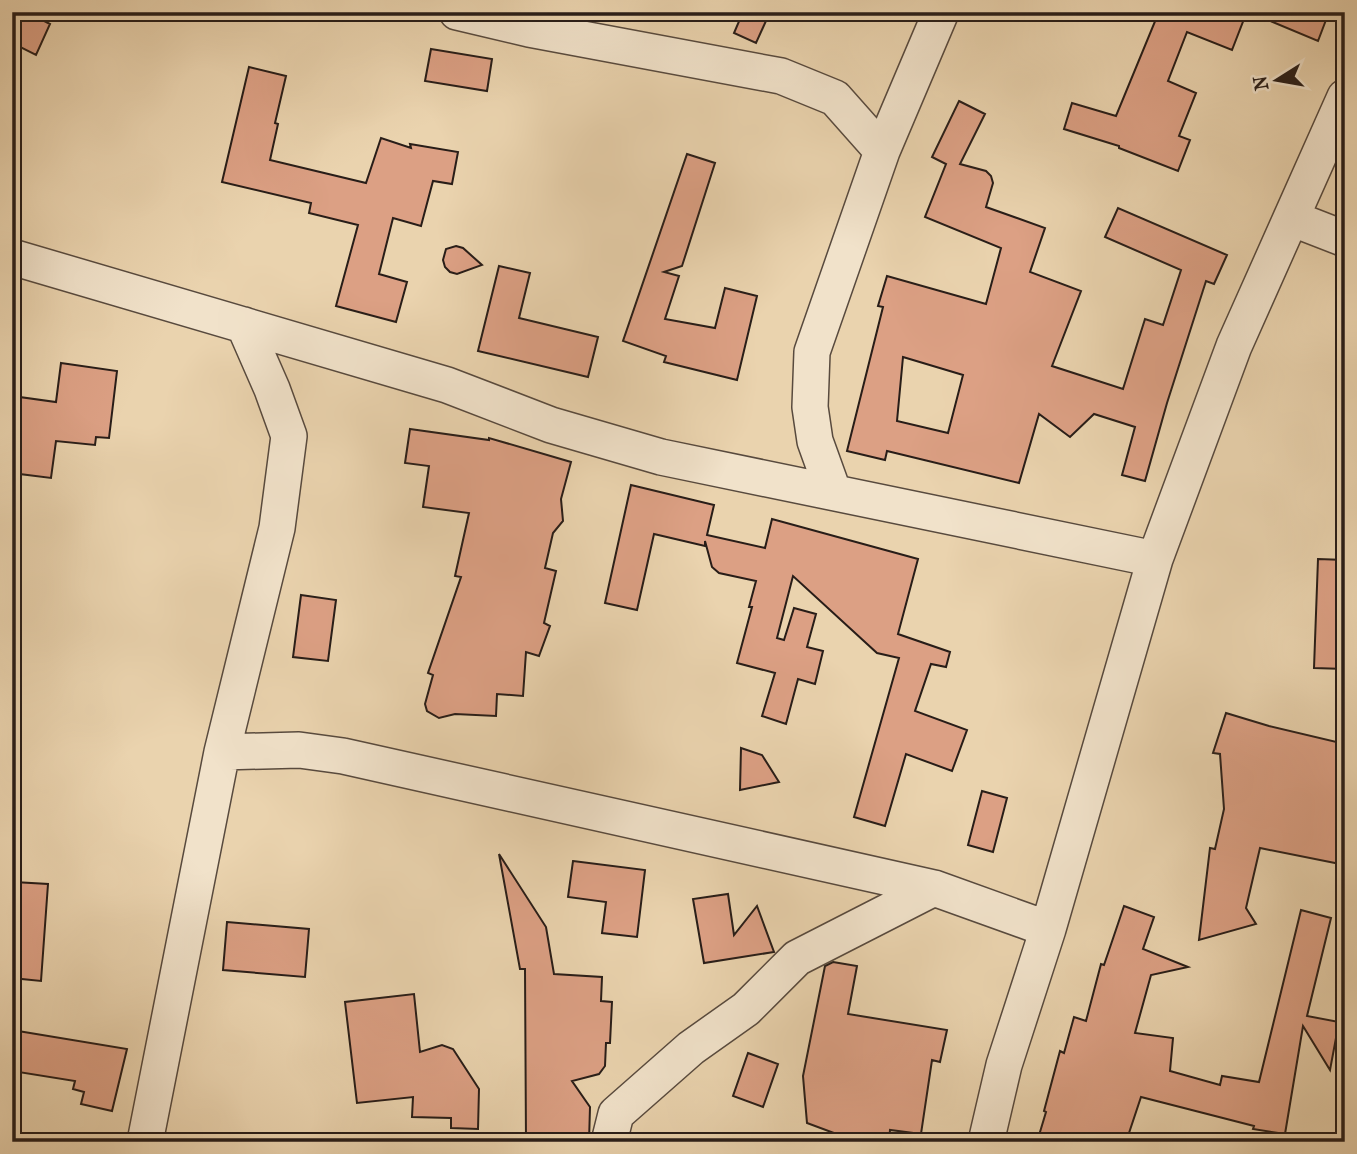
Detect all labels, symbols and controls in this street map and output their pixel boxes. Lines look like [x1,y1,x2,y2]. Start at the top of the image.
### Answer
north arrow [1242,46,1312,116]
text: N [1249,73,1273,92]

